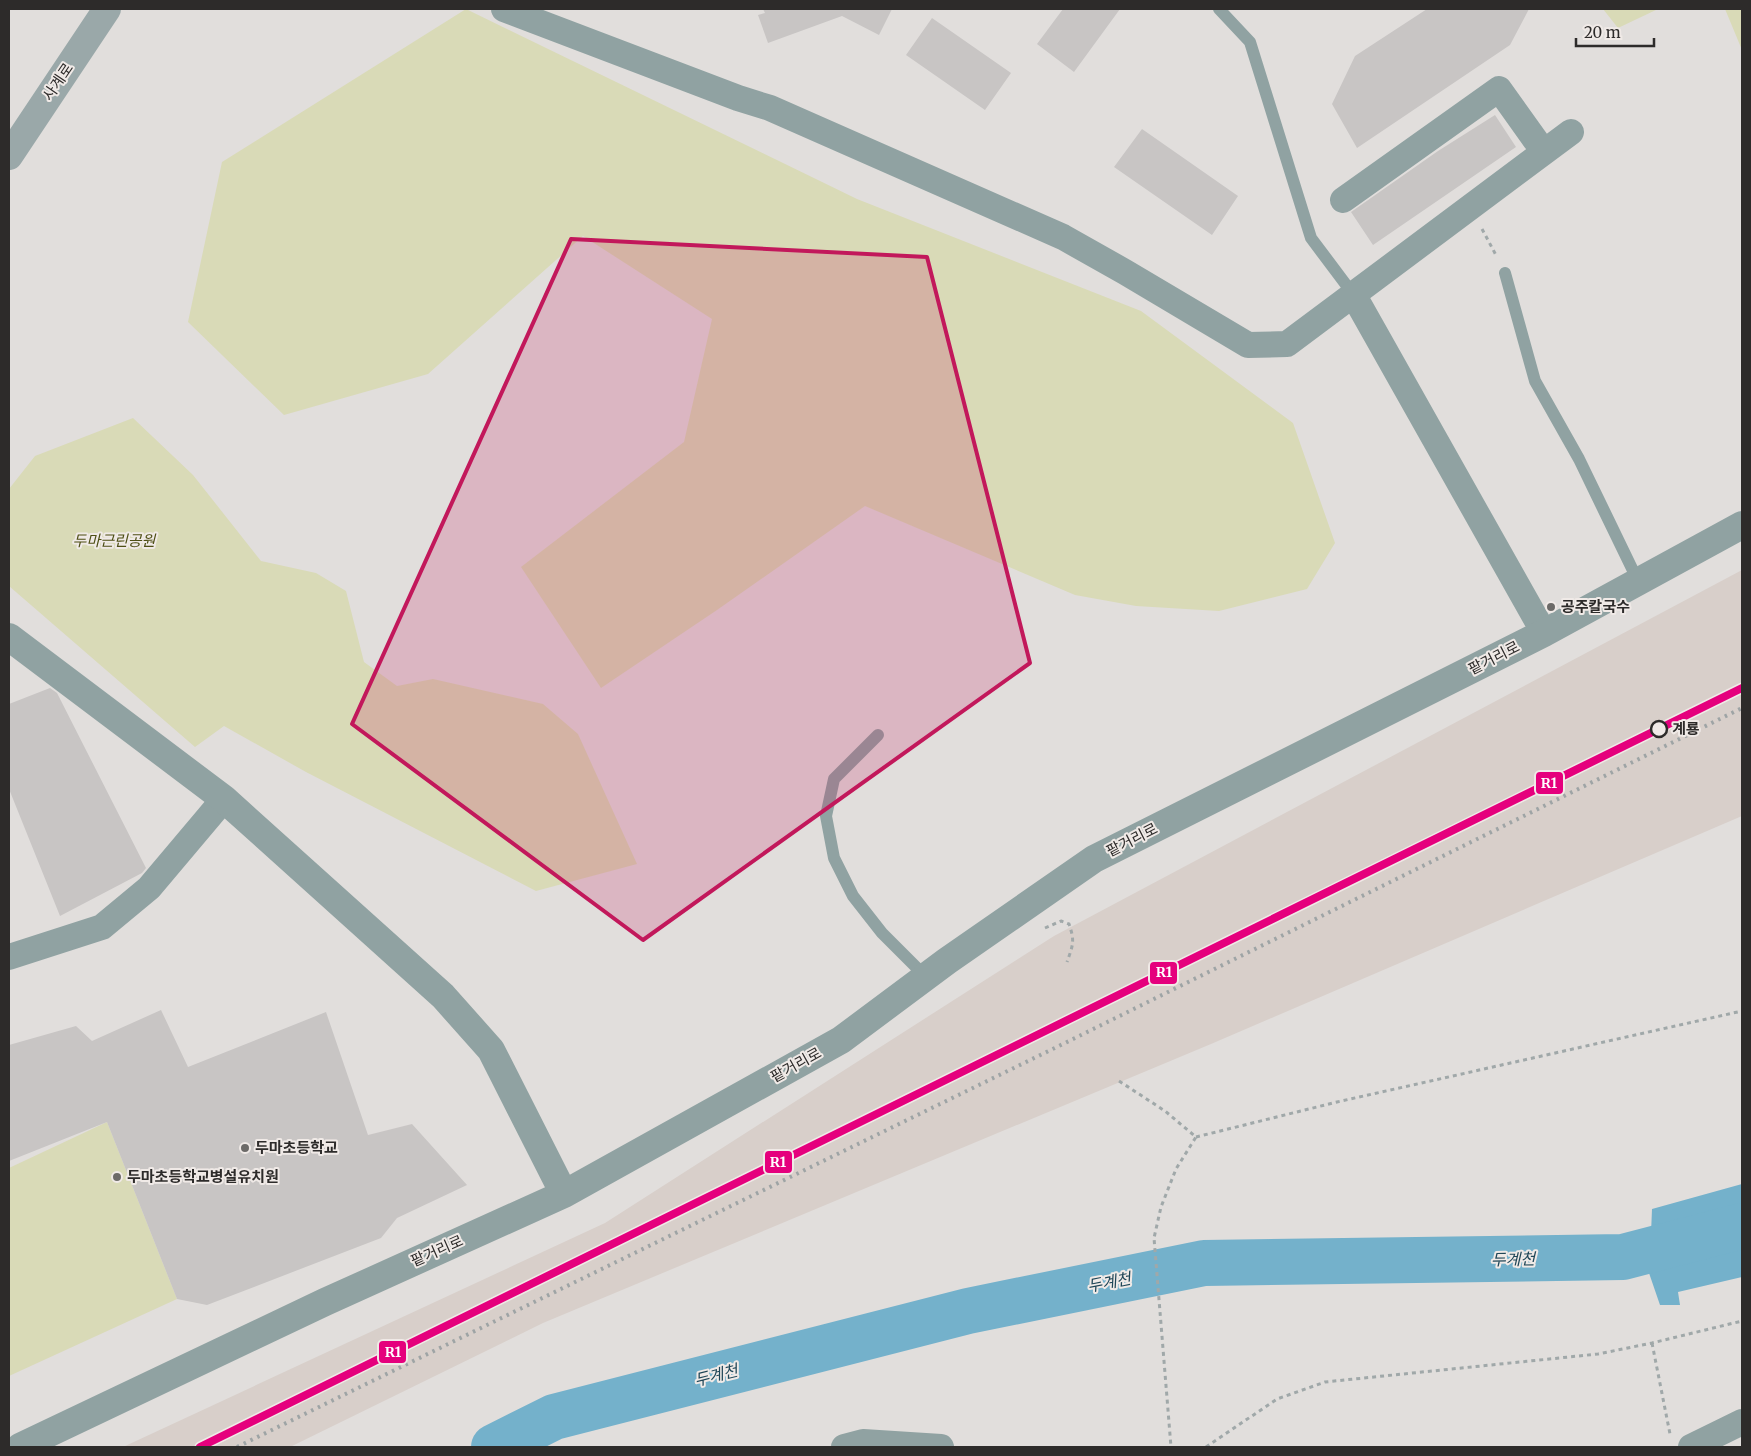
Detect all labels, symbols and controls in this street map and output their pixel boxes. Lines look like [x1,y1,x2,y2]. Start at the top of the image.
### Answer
scale bar [1576,15,1654,47]
text: 20 m [1584,23,1621,42]
street label: 사계로 [38,59,77,104]
park label: 두마근린공원 [73,531,157,550]
place label: 공주칼국수 [1561,597,1630,616]
marker: 공주칼국수 [1545,601,1557,613]
street label: 팥거리로 [1465,637,1523,679]
place label: 계룡 [1672,719,1700,738]
marker: 계룡 [1650,720,1668,738]
line badge: R1 [1535,771,1564,795]
text: R1 [1541,774,1558,792]
street label: 팥거리로 [1103,819,1161,861]
line badge: R1 [1149,961,1178,985]
text: R1 [1156,963,1173,981]
street label: 팥거리로 [767,1043,825,1086]
place label: 두마초등학교 [255,1138,338,1157]
marker: 두마초등학교 [239,1142,251,1154]
line badge: R1 [764,1150,793,1174]
text: R1 [770,1153,787,1171]
place label: 두마초등학교병설유치원 [127,1167,279,1186]
marker: 두마초등학교병설유치원 [111,1171,123,1183]
street label: 팥거리로 [408,1231,466,1270]
water label: 두계천 [1491,1249,1538,1269]
water label: 두계천 [1085,1268,1135,1296]
line badge: R1 [378,1340,407,1364]
text: R1 [385,1343,402,1361]
water label: 두계천 [692,1359,742,1390]

